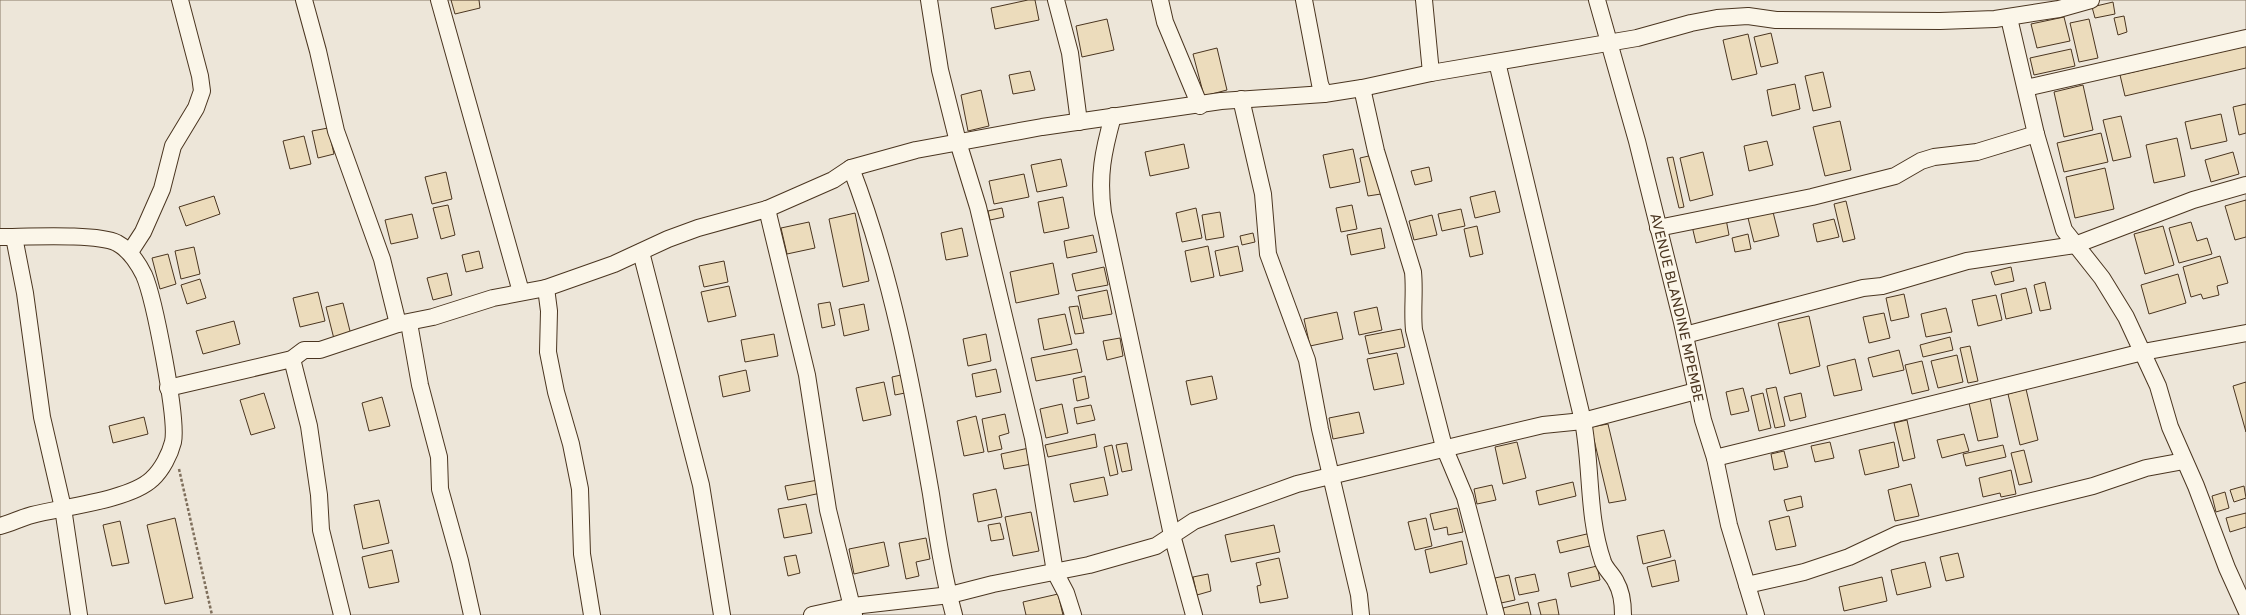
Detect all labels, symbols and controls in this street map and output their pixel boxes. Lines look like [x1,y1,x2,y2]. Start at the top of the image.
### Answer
street label: AVENUE BLANDINE MPEMBE [1647,211,1708,404]

